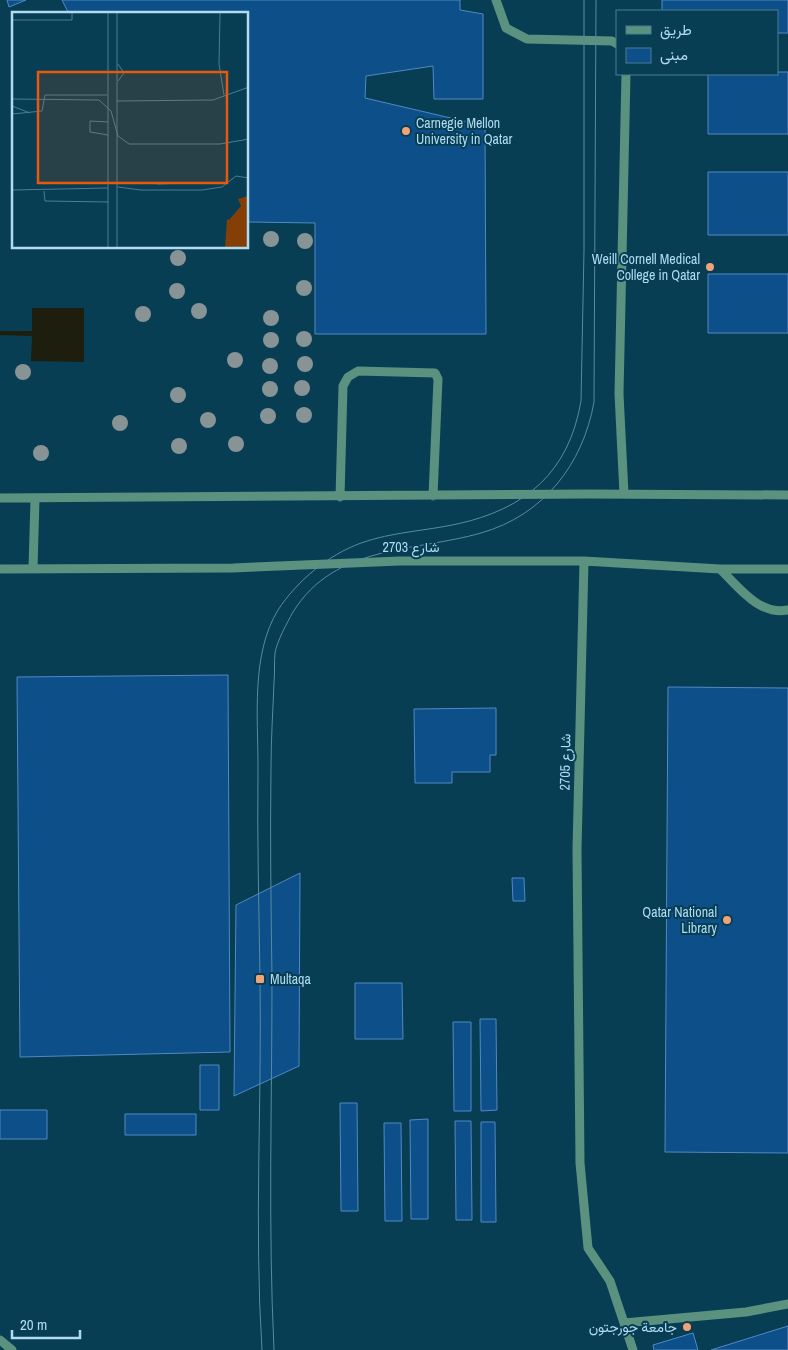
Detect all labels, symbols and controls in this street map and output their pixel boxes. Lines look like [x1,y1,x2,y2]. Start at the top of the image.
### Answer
legend [616,10,778,75]
inset map [12,12,249,249]
text: طريق [660,19,692,40]
text: مبنى [660,44,688,65]
place label: Carnegie Mellon University in Qatar [416,114,513,148]
marker: Carnegie Mellon University in Qatar [400,125,412,137]
place label: Weill Cornell Medical College in Qatar [592,250,700,284]
marker: Weill Cornell Medical College in Qatar [704,261,716,273]
street label: شارع 2703 [383,538,439,558]
street label: شارع 2705 [556,733,576,791]
place label: Qatar National Library [642,903,717,937]
marker: Qatar National Library [721,914,733,926]
place label: Multaqa [270,970,311,988]
marker: Multaqa [254,973,266,985]
scale bar [12,1308,80,1340]
text: 20 m [20,1314,47,1335]
place label: جامعة جورجتون [589,1318,677,1336]
marker: جامعة جورجتون [681,1321,693,1333]

